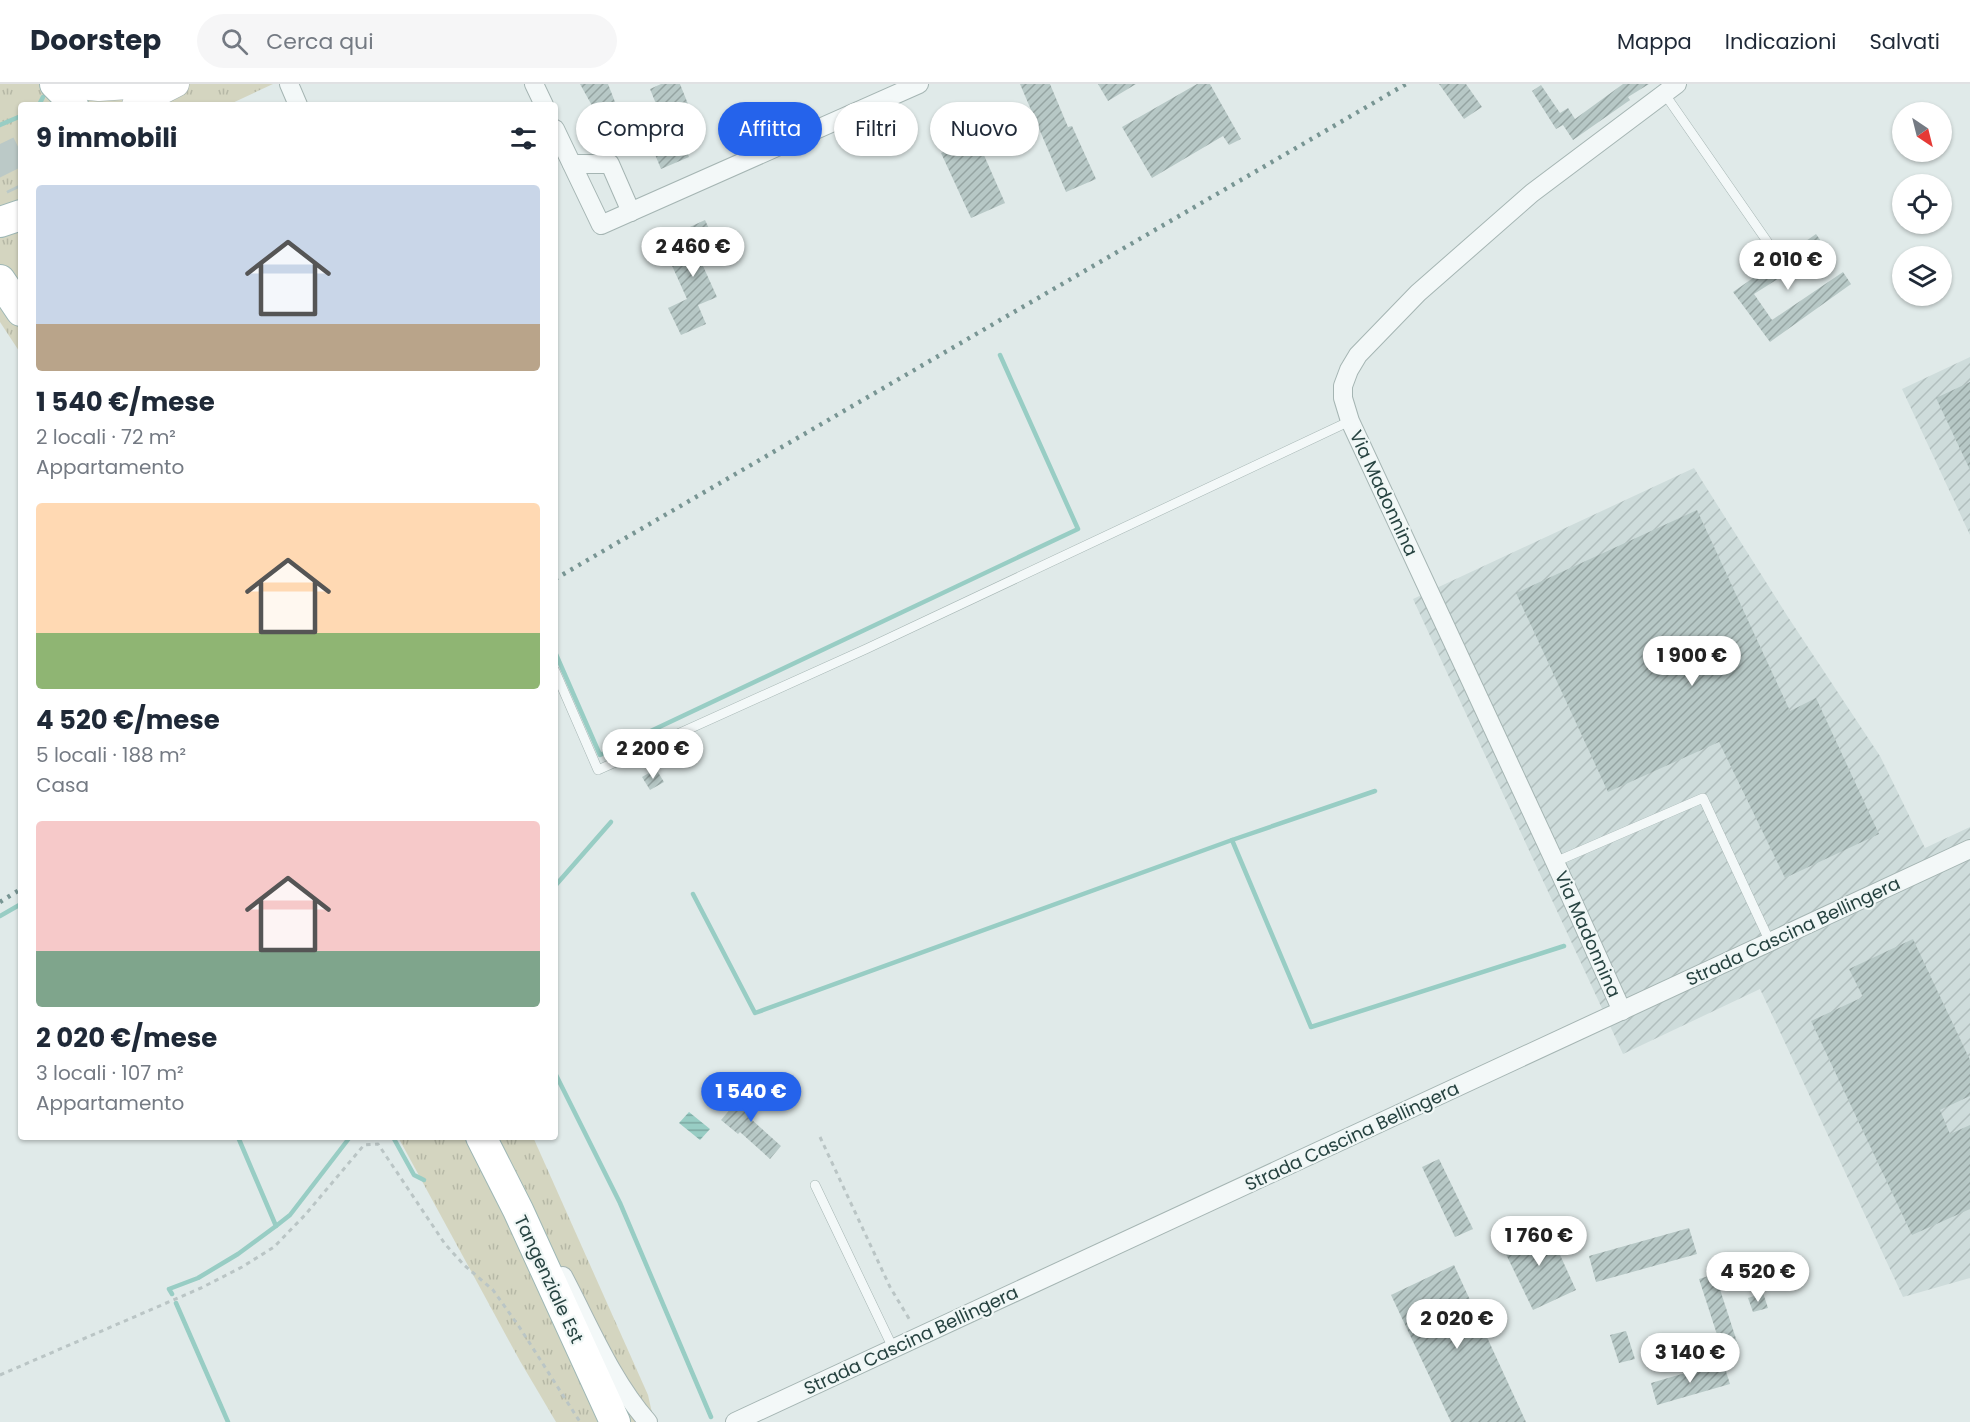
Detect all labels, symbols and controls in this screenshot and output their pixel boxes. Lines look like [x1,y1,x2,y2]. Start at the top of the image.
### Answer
search box [197,14,617,68]
text: Doorstep [30,21,161,60]
icon: search [218,25,251,58]
text: Cerca qui [266,26,374,57]
text: Mappa [1617,27,1692,56]
text: Indicazioni [1725,27,1837,56]
text: Salvati [1870,27,1940,56]
chip: Compra [576,102,706,156]
chip: Affitta [718,102,822,156]
chip: Filtri [834,102,918,156]
chip: Nuovo [930,102,1039,156]
north arrow [1892,102,1952,162]
map controls [1892,102,1952,306]
text: 9 immobili [36,120,177,156]
icon: filters [507,122,540,155]
button: locate [1892,174,1952,234]
icon: home [234,224,342,332]
pin: 2 460 € [638,227,748,278]
text: 2 460 € [655,232,731,260]
pin: 2 010 € [1733,240,1843,291]
text: 2 010 € [1753,245,1823,273]
button: layers [1892,246,1952,306]
text: 1 540 €/mese [36,384,215,420]
text: 2 locali · 72 m² [36,423,176,451]
street label: Via Madonnina [1344,426,1424,560]
text: Appartamento [36,453,184,481]
icon: home [234,542,342,650]
pin: 1 900 € [1637,636,1747,687]
text: 1 900 € [1657,641,1727,669]
text: 4 520 €/mese [36,702,220,738]
pin: 2 200 € [598,729,708,780]
text: 2 200 € [616,734,690,762]
text: 5 locali · 188 m² [36,741,186,769]
text: Casa [36,771,89,799]
icon: home [234,860,342,968]
street label: Via Madonnina [1549,867,1627,1001]
street label: Strada Cascina Bellingera [1682,870,1904,992]
text: 2 020 €/mese [36,1020,217,1056]
text: 3 locali · 107 m² [36,1059,184,1087]
pin: 1 540 € [696,1072,806,1123]
street label: Strada Cascina Bellingera [1241,1075,1463,1197]
text: 1 540 € [715,1077,787,1105]
text: Appartamento [36,1089,184,1117]
street label: Tangenziale Est [508,1211,590,1347]
pin: 1 760 € [1484,1216,1594,1267]
text: 1 760 € [1505,1221,1573,1249]
pin: 4 520 € [1703,1252,1813,1303]
text: 4 520 € [1720,1257,1796,1285]
street label: Strada Cascina Bellingera [800,1279,1022,1401]
pin: 2 020 € [1402,1299,1512,1350]
text: 2 020 € [1420,1304,1494,1332]
pin: 3 140 € [1635,1333,1745,1384]
text: 3 140 € [1655,1338,1725,1366]

